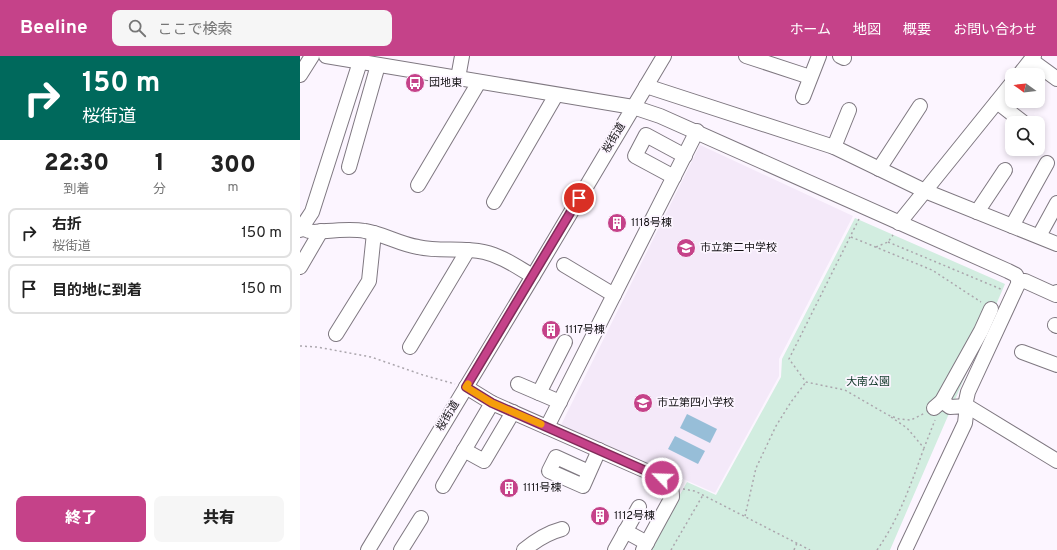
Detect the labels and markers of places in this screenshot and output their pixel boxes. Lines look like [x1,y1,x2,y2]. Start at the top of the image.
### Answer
bus stop icon: 団地東 [404,72,426,94]
place label: 団地東 [429,76,462,90]
pin [562,181,596,215]
building icon: 1118号棟 [606,212,628,234]
place label: 1118号棟 [631,216,672,230]
school or university icon: 市立第二中学校 [675,237,697,259]
place label: 市立第二中学校 [700,241,777,255]
building icon: 1117号棟 [540,319,562,341]
place label: 1117号棟 [565,323,605,337]
school or university icon: 市立第四小学校 [632,392,654,414]
place label: 市立第四小学校 [657,396,734,410]
building icon: 1111号棟 [498,477,520,499]
place label: 1111号棟 [523,481,561,495]
building icon: 1112号棟 [589,505,611,527]
place label: 1112号棟 [614,509,655,523]

